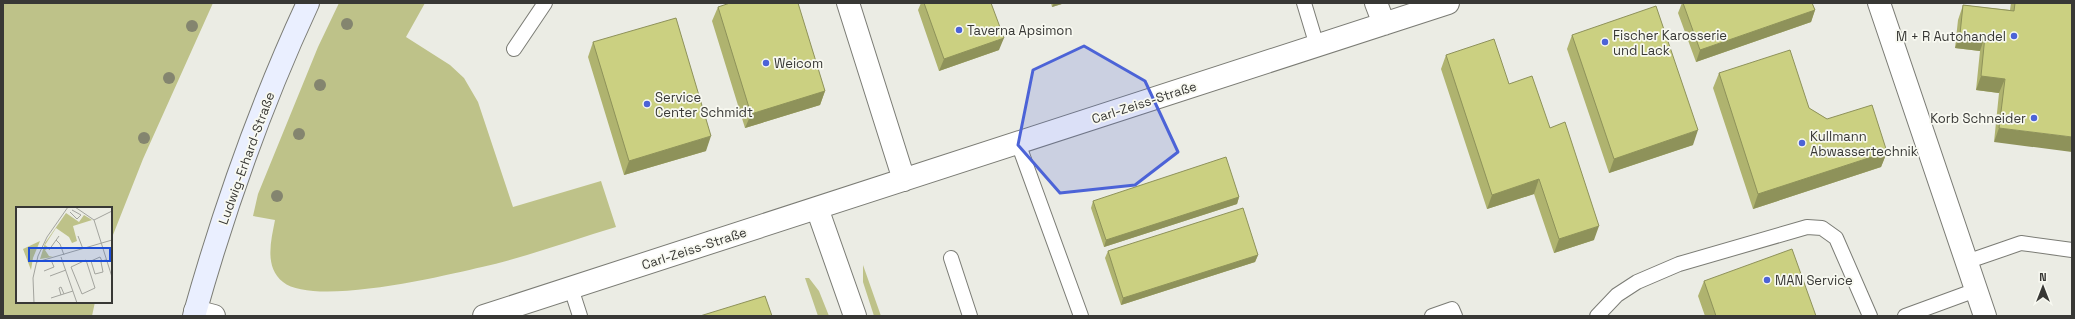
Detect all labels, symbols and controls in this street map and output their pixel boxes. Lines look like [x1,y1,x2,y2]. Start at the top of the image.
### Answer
place label: Taverna Apsimon [967,22,1072,39]
marker: Taverna Apsimon [954,25,964,35]
place label: Fischer Karosserie und Lack [1613,27,1727,59]
place label: M + R Autohandel [1896,28,2006,45]
marker: M + R Autohandel [2009,31,2019,41]
marker: Fischer Karosserie und Lack [1600,37,1610,47]
place label: Weicom [774,55,823,72]
marker: Weicom [761,58,771,68]
street label: Carl-Zeiss-Straße [1090,78,1199,127]
place label: Service Center Schmidt [655,89,753,121]
street label: Ludwig-Erhard-Straße [215,90,278,227]
marker: Service Center Schmidt [642,99,652,109]
place label: Korb Schneider [1930,110,2026,127]
marker: Korb Schneider [2029,113,2039,123]
place label: Kullmann Abwassertechnik [1810,128,1918,160]
marker: Kullmann Abwassertechnik [1797,138,1807,148]
inset map [16,207,112,303]
street label: Carl-Zeiss-Straße [640,224,749,273]
north arrow [2023,267,2063,307]
text: N [2039,270,2047,284]
place label: MAN Service [1775,272,1853,289]
marker: MAN Service [1762,275,1772,285]

